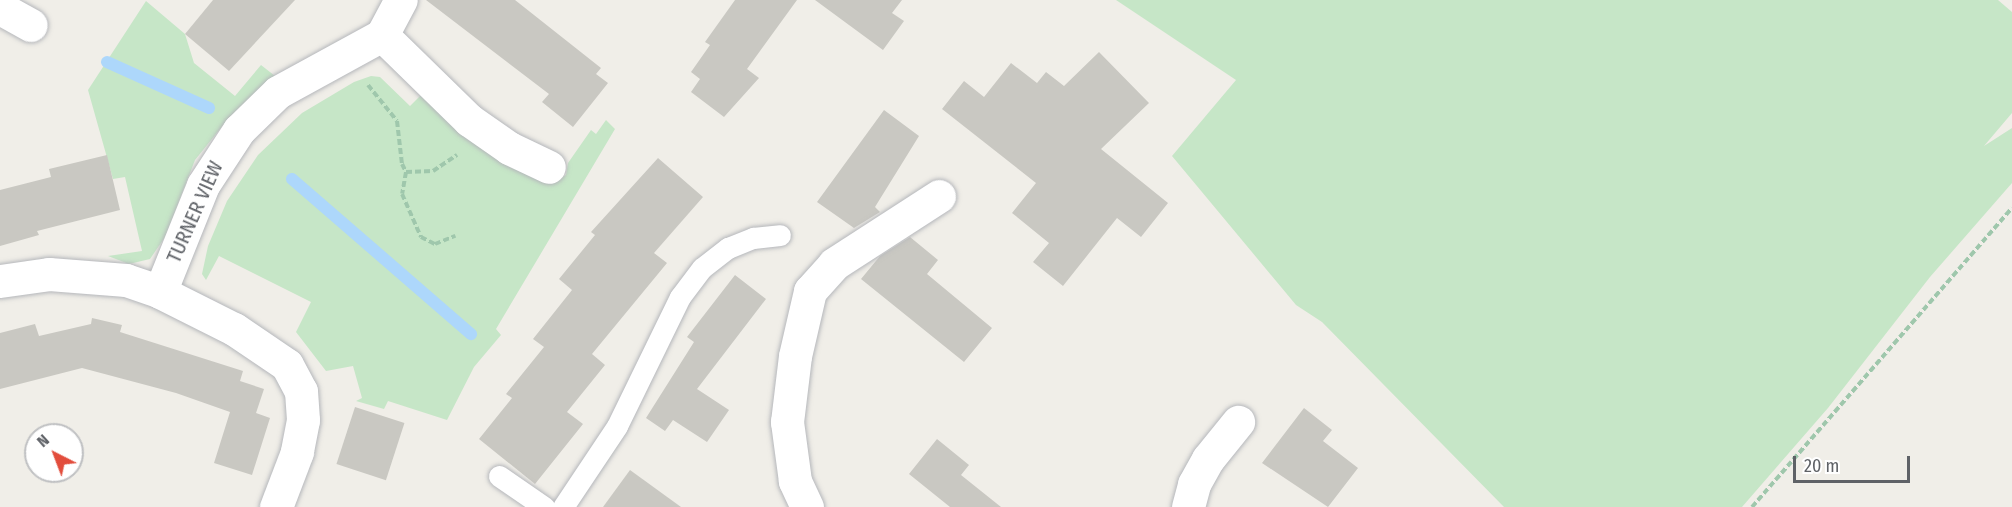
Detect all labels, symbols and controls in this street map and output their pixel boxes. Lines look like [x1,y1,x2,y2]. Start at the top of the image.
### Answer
street label: TURNER VIEW [162,157,228,267]
north arrow [24,423,84,483]
text: N [33,430,53,451]
scale bar [1796,444,1913,482]
text: 20 m [1804,455,1839,477]

